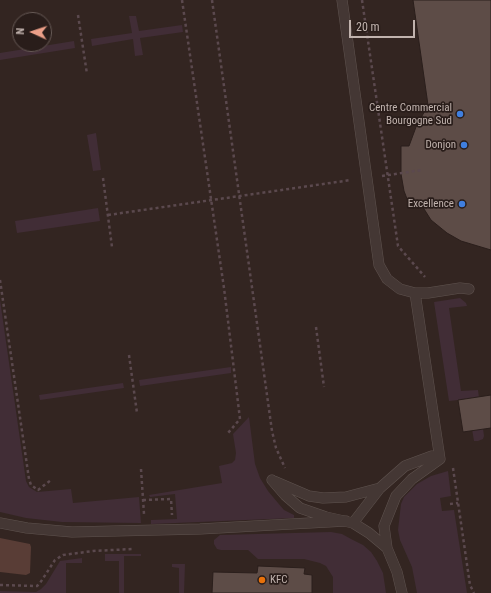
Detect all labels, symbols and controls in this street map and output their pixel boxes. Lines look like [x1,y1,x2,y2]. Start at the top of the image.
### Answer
north arrow [12,12,52,52]
scale bar [351,12,417,38]
text: 20 m [356,20,380,34]
text: N [14,28,27,35]
place label: Centre Commercial Bourgogne Sud [369,101,452,127]
marker: Centre Commercial Bourgogne Sud [455,109,465,119]
place label: Donjon [426,138,456,152]
marker: Donjon [459,140,469,150]
place label: Excellence [408,197,454,211]
marker: Excellence [457,199,467,209]
place label: KFC [270,573,288,587]
marker: KFC [257,575,267,585]

